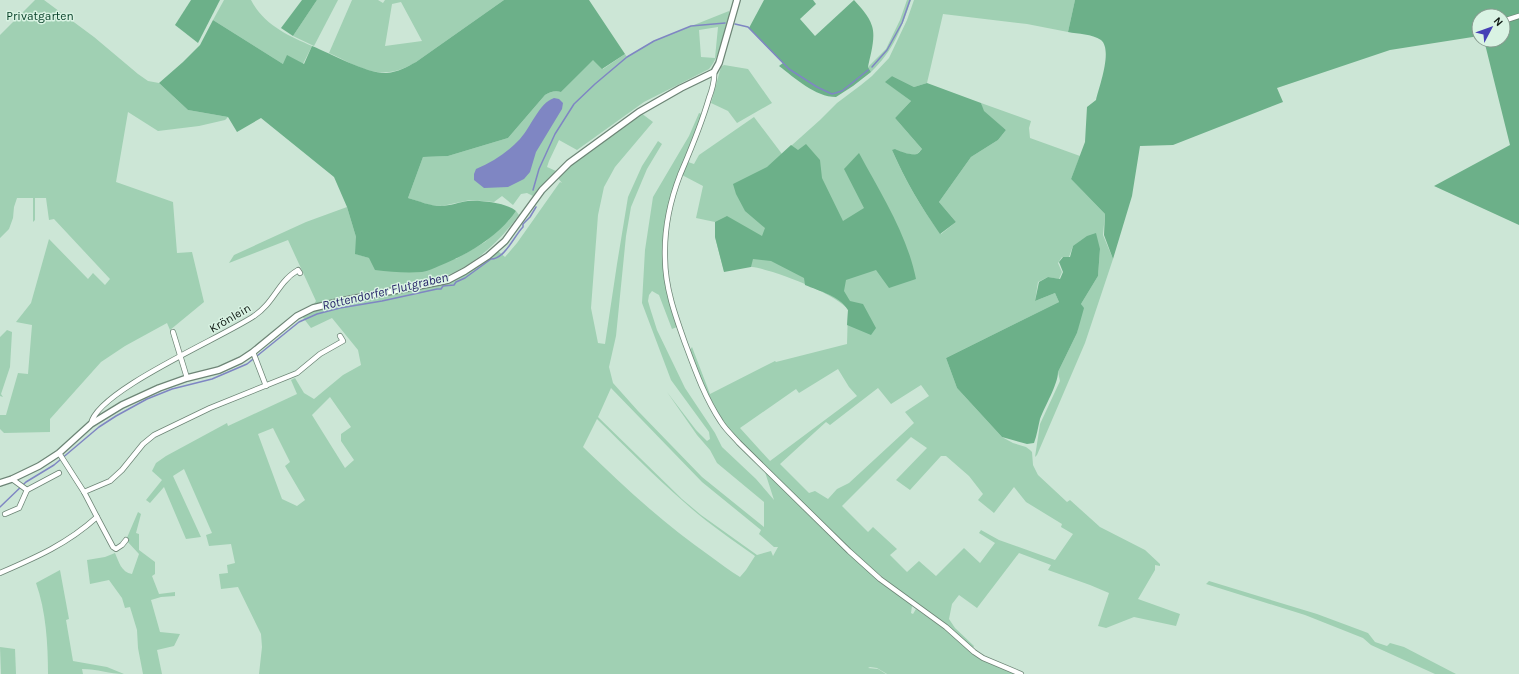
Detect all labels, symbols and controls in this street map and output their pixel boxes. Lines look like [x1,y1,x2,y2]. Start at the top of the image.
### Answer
north arrow [1471,8,1511,48]
park label: Privatgarten [6,9,74,23]
text: N [1491,15,1506,29]
water label: Rottendorfer Flutgraben [321,269,449,313]
street label: Krönlein [207,300,253,336]

